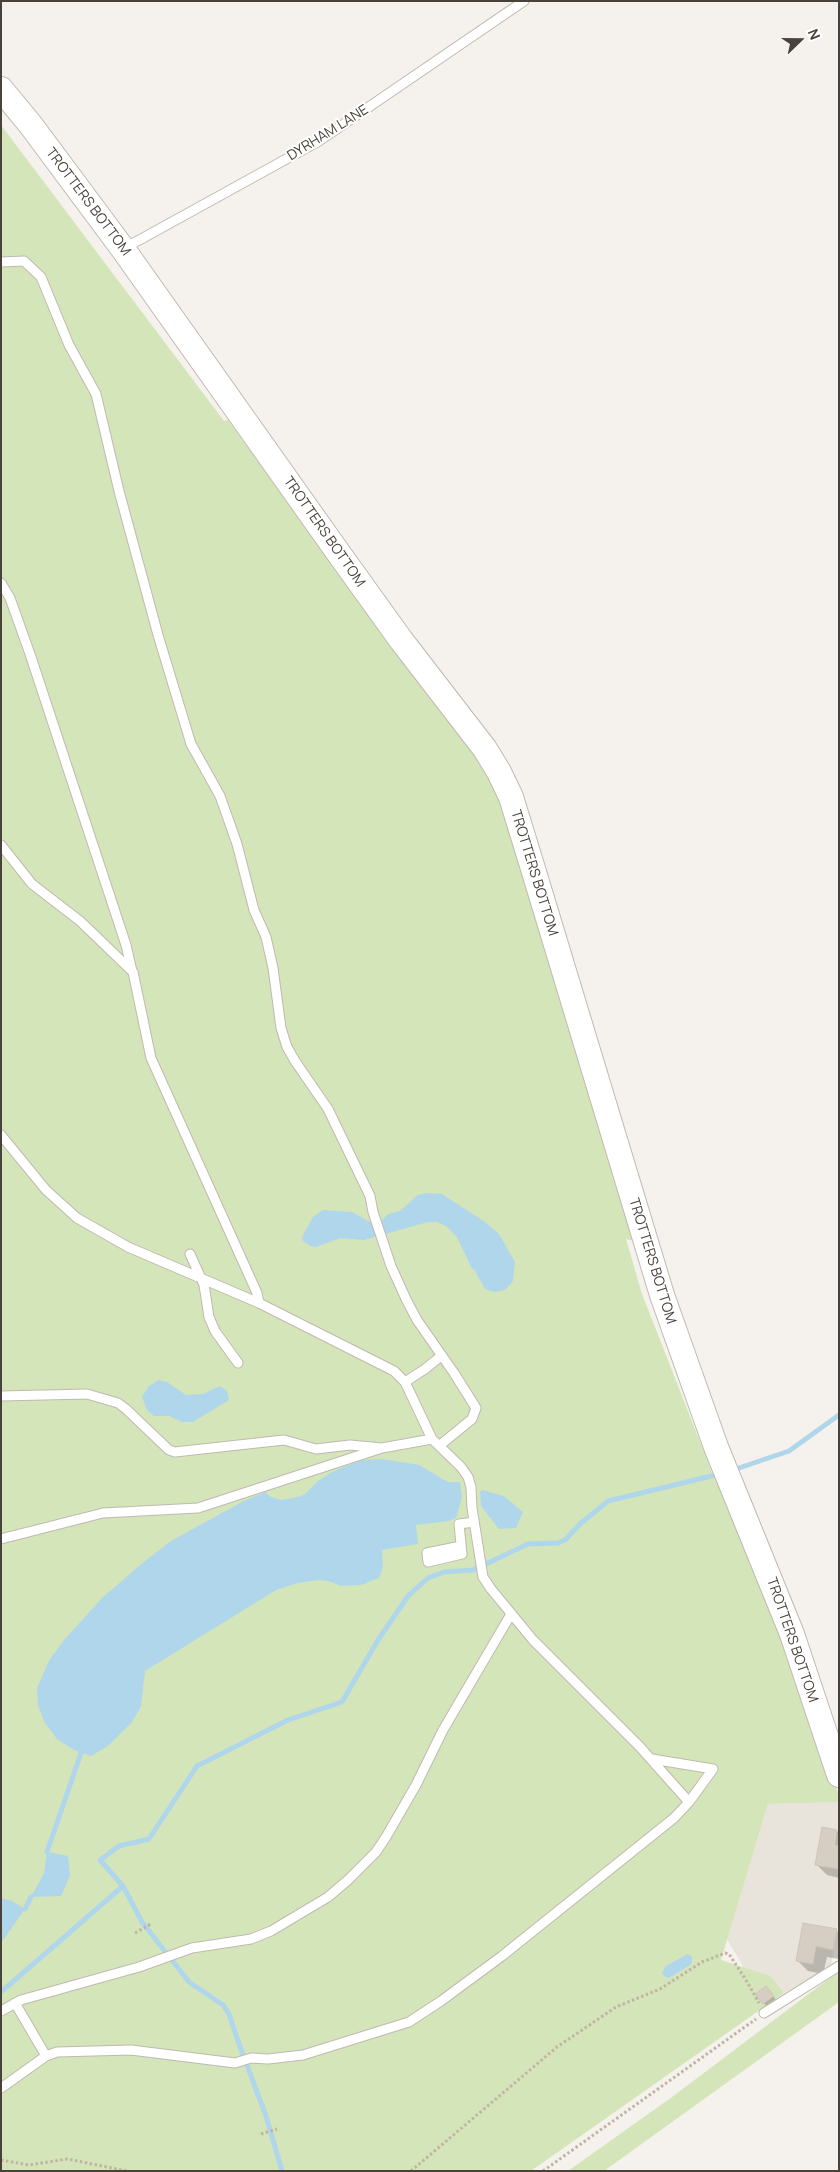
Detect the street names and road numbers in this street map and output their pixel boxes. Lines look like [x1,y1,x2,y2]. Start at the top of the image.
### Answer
street label: DYRHAM LANE [284,101,372,165]
street label: TROTTERS BOTTOM [42,145,134,259]
street label: TROTTERS BOTTOM [280,474,368,590]
street label: TROTTERS BOTTOM [507,808,561,938]
street label: TROTTERS BOTTOM [625,1196,679,1326]
street label: TROTTERS BOTTOM [763,1575,821,1705]

